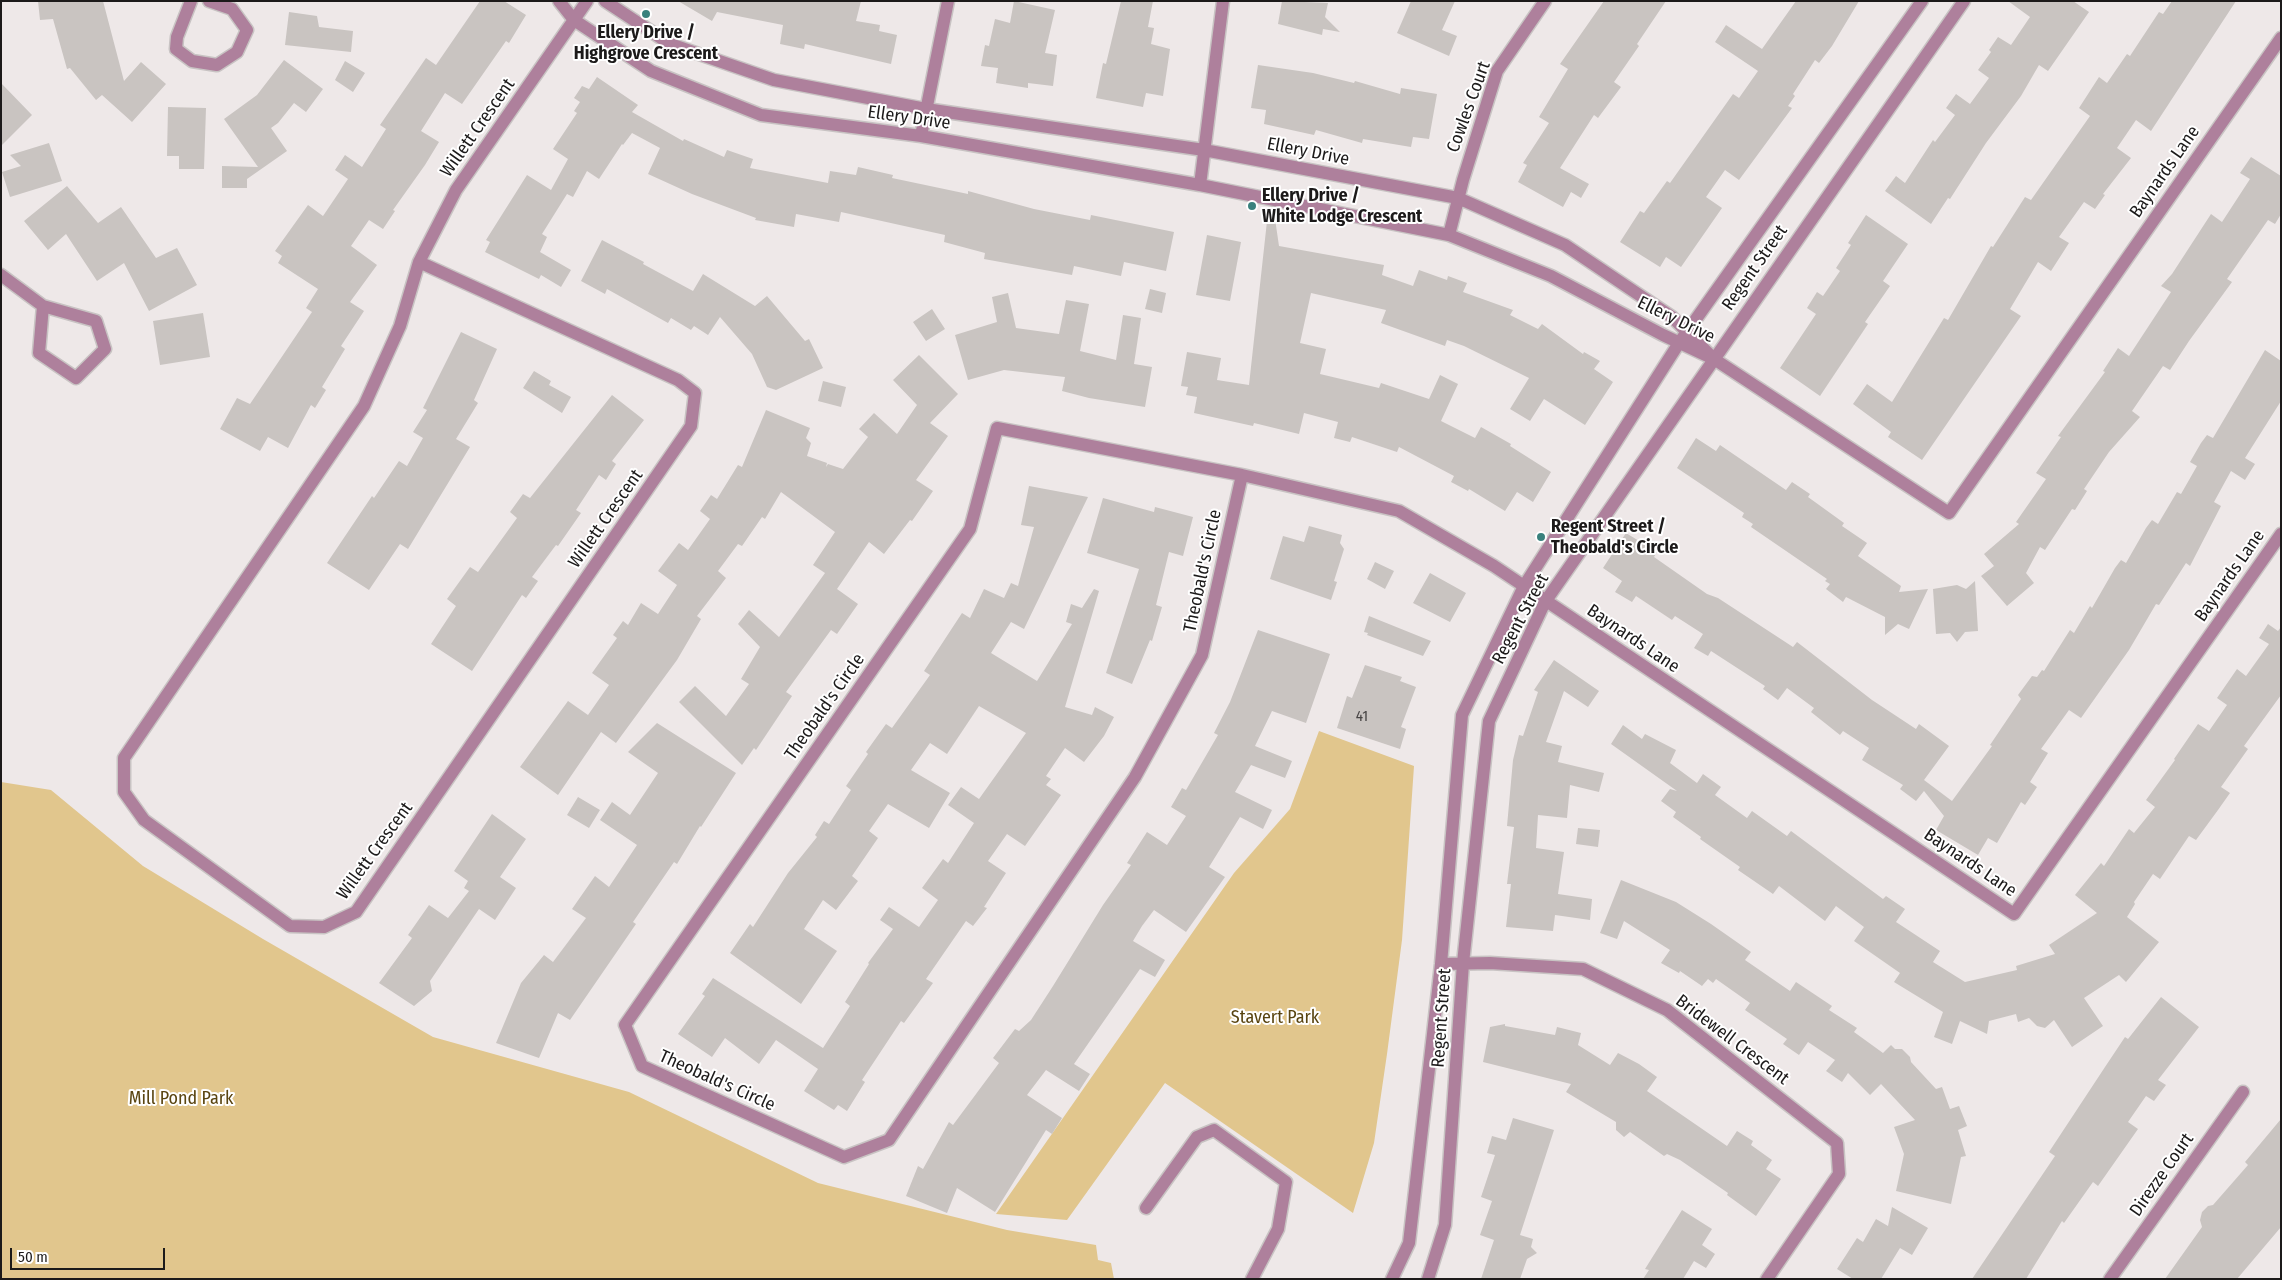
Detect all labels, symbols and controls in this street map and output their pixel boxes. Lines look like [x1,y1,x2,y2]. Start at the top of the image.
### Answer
marker: Ellery Drive / Highgrove Crescent [640,8,652,20]
place label: Ellery Drive / Highgrove Crescent [574,22,718,64]
street label: Cowles Court [1443,59,1495,155]
street label: Willett Crescent [436,75,520,181]
street label: Ellery Drive [866,102,952,134]
street label: Baynards Lane [2125,122,2205,222]
street label: Ellery Drive [1265,133,1351,171]
place label: Ellery Drive / White Lodge Crescent [1262,185,1422,228]
marker: Ellery Drive / White Lodge Crescent [1246,200,1258,212]
street label: Regent Street [1718,221,1792,315]
street label: Ellery Drive [1634,292,1718,348]
street label: Willett Crescent [564,466,648,572]
street label: Theobald's Circle [1179,508,1227,634]
place label: Regent Street / Theobald's Circle [1551,516,1678,558]
street label: Baynards Lane [2190,526,2270,626]
marker: Regent Street / Theobald's Circle [1535,531,1547,543]
street label: Regent Street [1488,570,1554,668]
street label: Baynards Lane [1583,600,1683,678]
street label: Theobald's Circle [780,650,870,764]
house number: 41 [1356,708,1368,726]
street label: Willett Crescent [332,798,418,904]
street label: Baynards Lane [1920,824,2020,902]
street label: Regent Street [1428,968,1456,1068]
street label: Bridewell Crescent [1671,990,1793,1090]
park label: Stavert Park [1231,1007,1319,1029]
street label: Theobald's Circle [656,1046,778,1116]
park label: Mill Pond Park [129,1088,233,1110]
street label: Direzze Court [2125,1129,2199,1221]
scale bar [12,1238,168,1270]
text: 50 m [18,1248,48,1266]

